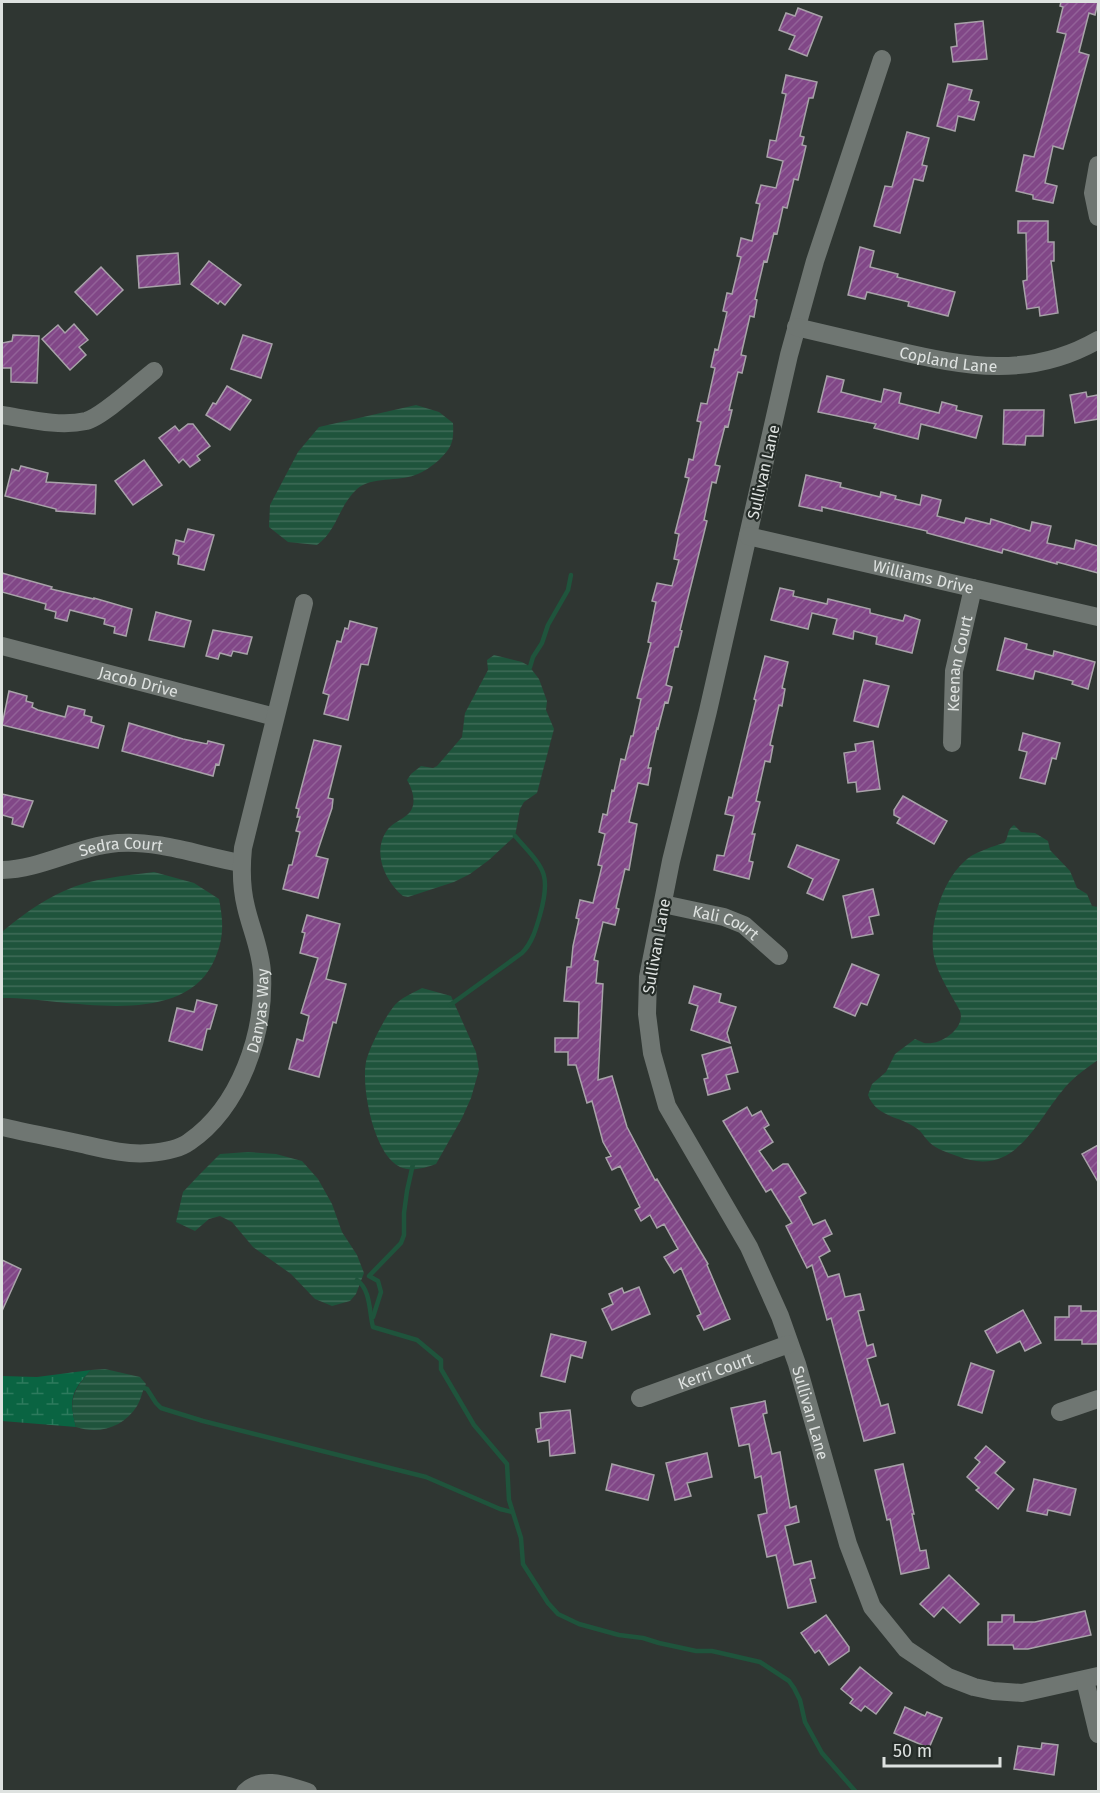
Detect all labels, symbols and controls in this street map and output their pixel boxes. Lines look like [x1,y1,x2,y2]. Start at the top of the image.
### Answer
street label: Copland Lane [898,343,998,376]
street label: Sullivan Lane [743,423,784,521]
street label: Williams Drive [871,556,976,598]
street label: Keenan Court [944,613,976,712]
street label: Jacob Drive [96,663,180,701]
street label: Sedra Court [76,834,164,861]
street label: Sullivan Lane [639,897,674,995]
street label: Kali Court [691,902,763,944]
street label: Danyas Way [243,968,272,1055]
street label: Kerri Court [675,1349,756,1393]
street label: Sullivan Lane [788,1364,833,1462]
scale bar [884,1730,1000,1768]
text: 50 m [893,1740,932,1762]

